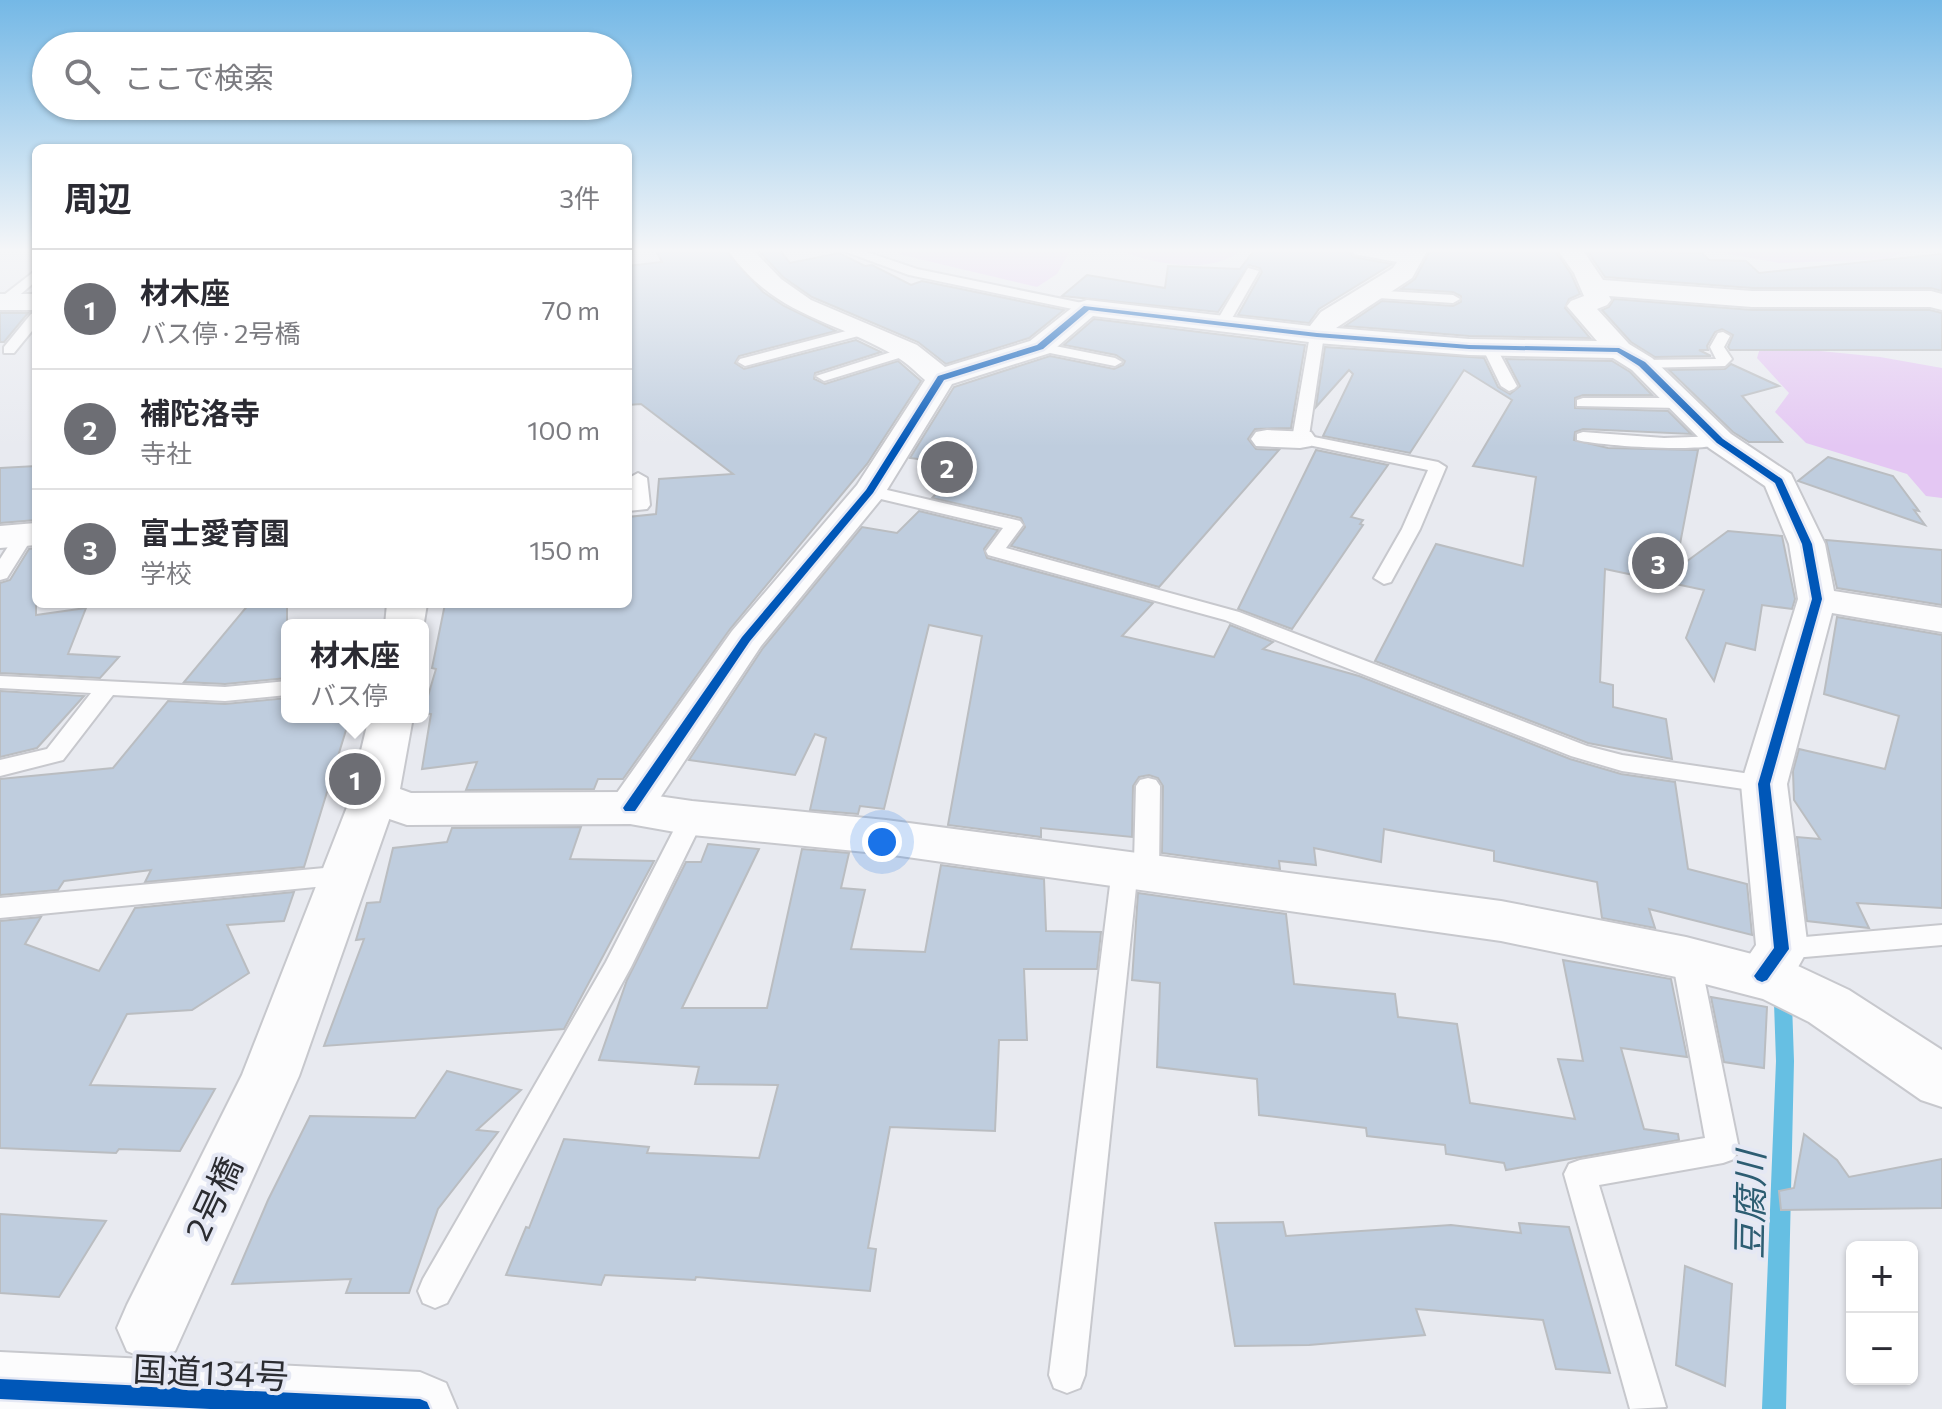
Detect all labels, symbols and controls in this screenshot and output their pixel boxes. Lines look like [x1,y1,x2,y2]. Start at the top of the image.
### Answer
search box [32,32,632,120]
icon: search [60,54,104,98]
text: ここで検索 [124,58,274,95]
text: 周辺 [64,176,132,218]
text: 3件 [559,182,600,213]
text: 材木座 [140,273,230,310]
text: 1 [84,294,96,325]
text: 70 m [542,294,600,325]
text: バス停 · 2号橋 [140,317,301,348]
text: 補陀洛寺 [140,393,260,430]
text: 2 [83,414,97,445]
text: 100 m [527,414,600,445]
text: 寺社 [140,437,192,468]
pin: 2 [921,437,973,497]
text: 富士愛育園 [140,513,290,550]
pin: 3 [1632,533,1684,593]
text: 3 [82,534,98,565]
text: 150 m [529,534,600,565]
text: 学校 [140,557,192,588]
popup [281,619,429,723]
text: 材木座 [310,635,400,672]
text: バス停 [310,679,388,710]
pin: 1 [329,749,381,809]
your location [862,822,902,862]
water label: 豆腐川 [1725,1147,1771,1259]
street label: 2号橋 [175,1150,249,1246]
map controls [1846,1241,1918,1385]
button: + [1846,1241,1918,1313]
button: − [1846,1313,1918,1385]
street label: 国道134号 [132,1346,290,1396]

